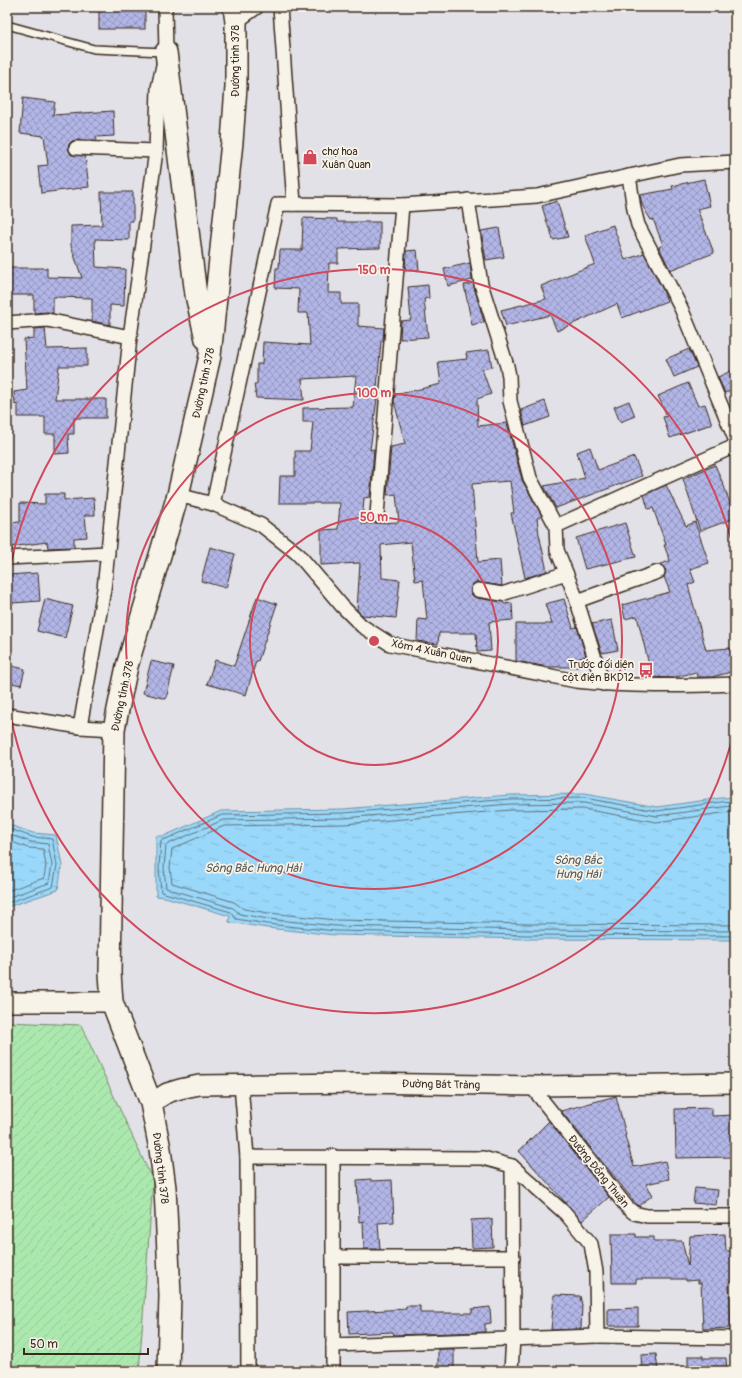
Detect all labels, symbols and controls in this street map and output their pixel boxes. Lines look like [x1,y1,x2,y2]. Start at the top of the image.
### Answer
street label: Đường tỉnh 378 [229,25,242,97]
place label: chợ hoa Xuân Quan [322,145,371,171]
shop icon: chợ hoa Xuân Quan [301,148,319,166]
text: 150 m [358,263,391,278]
street label: Đường tỉnh 378 [190,346,217,420]
text: 100 m [357,386,392,401]
text: 50 m [360,510,388,525]
centre of rings [367,634,381,648]
street label: Xóm 4 Xuân Quan [390,637,473,666]
place label: Trước đối diện cột điện BKD12 [562,658,634,684]
street label: Đường tỉnh 378 [109,659,136,733]
bus stop icon: Trước đối diện cột điện BKD12 [637,661,655,679]
water label: Sông Bắc Hưng Hải [554,853,603,882]
water label: Sông Bắc Hưng Hải [205,861,303,876]
street label: Đường Bát Tràng [402,1077,481,1092]
street label: Đường tỉnh 378 [150,1132,171,1205]
street label: Đường Đồng Thuận [565,1132,632,1210]
scale bar [24,1330,148,1356]
text: 50 m [30,1337,58,1352]

